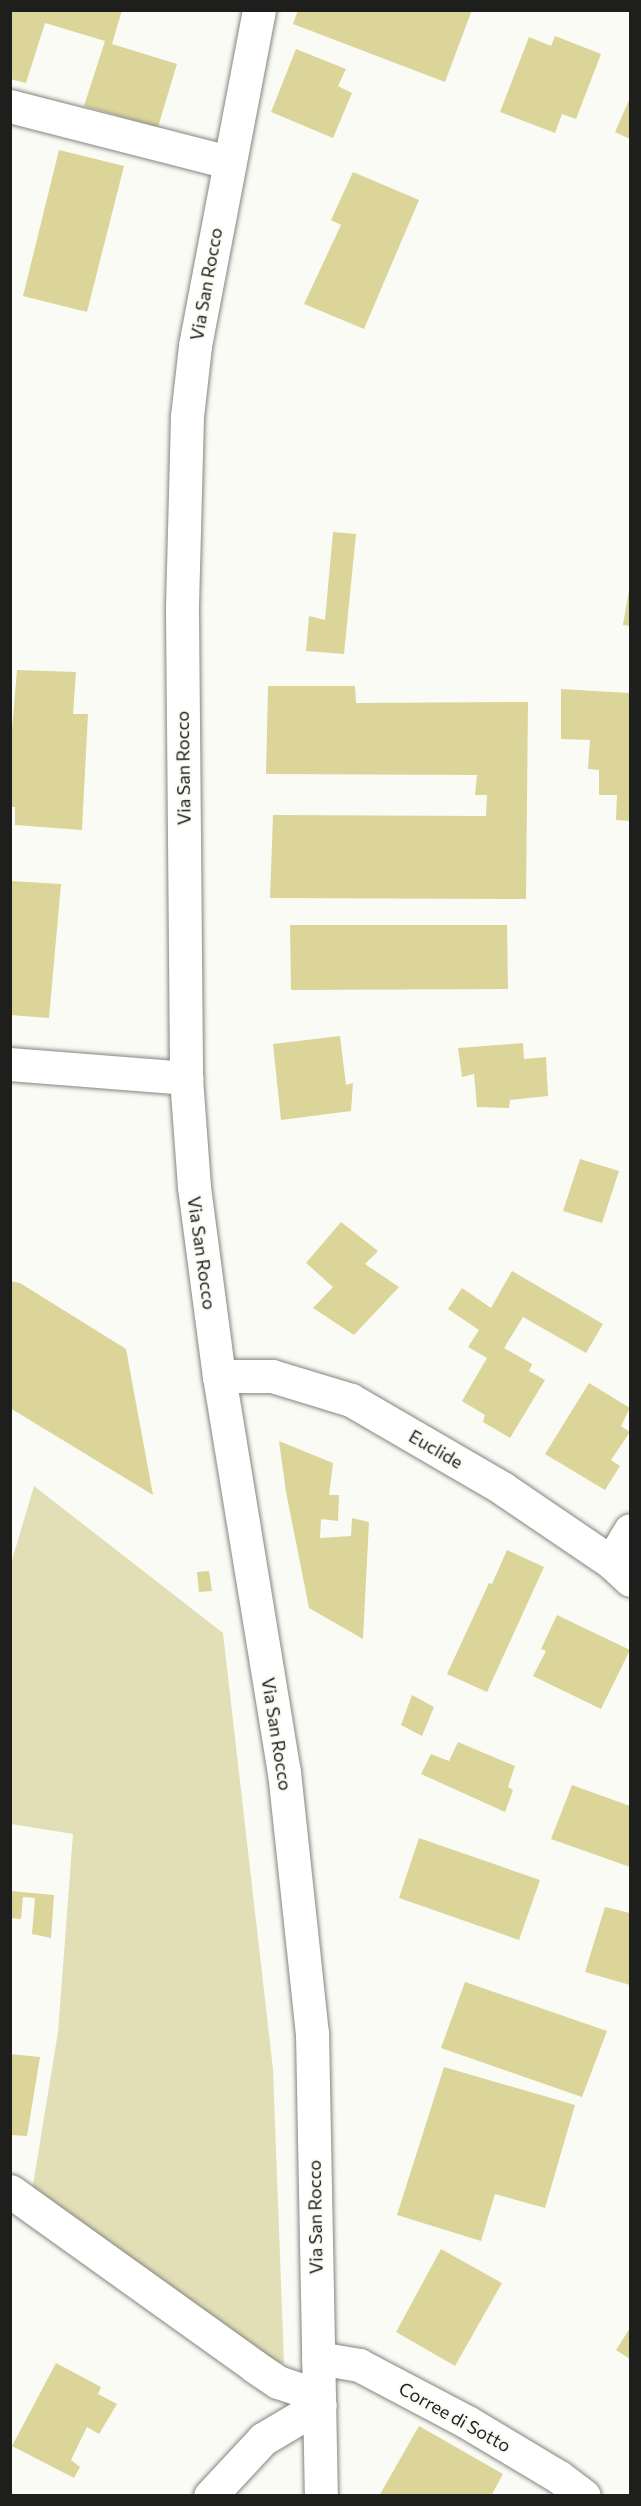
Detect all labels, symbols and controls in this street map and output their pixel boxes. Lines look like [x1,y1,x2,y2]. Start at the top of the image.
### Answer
street label: Via San Rocco [185,226,227,342]
street label: Via San Rocco [171,711,195,825]
street label: Via San Rocco [183,1195,221,1311]
street label: Euclide [405,1425,467,1473]
street label: Via San Rocco [257,1676,297,1792]
street label: Via San Rocco [303,2160,327,2274]
street label: Corree di Sotto [395,2377,515,2457]

